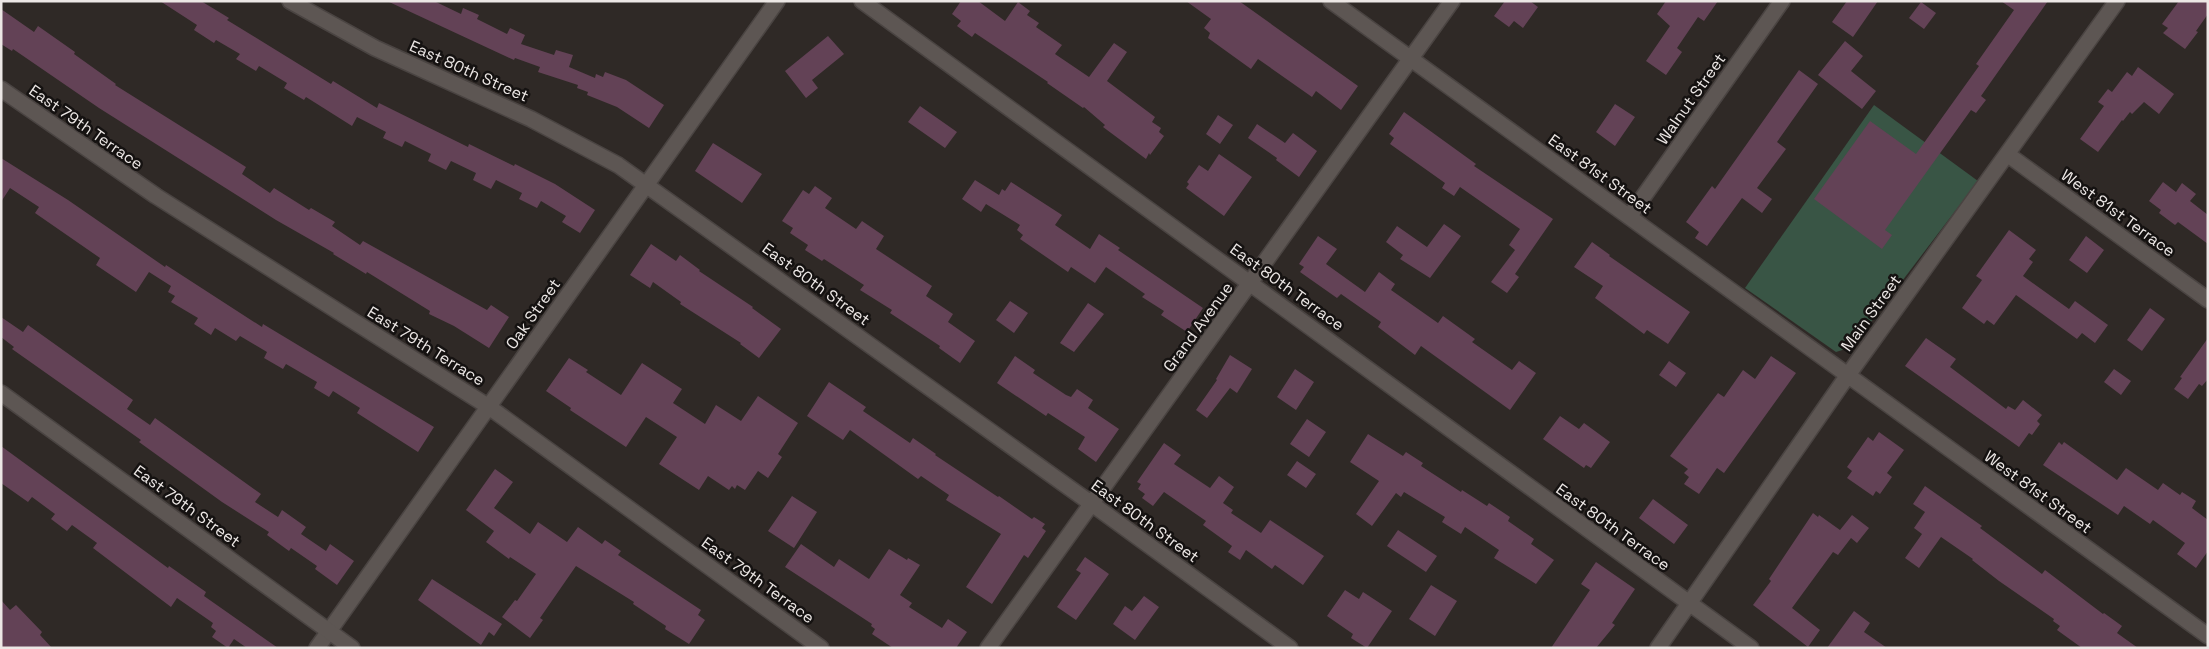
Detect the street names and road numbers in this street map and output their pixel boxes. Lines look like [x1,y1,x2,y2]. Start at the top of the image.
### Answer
street label: East 80th Street [406,35,532,107]
street label: Walnut Street [1652,49,1730,149]
street label: East 79th Terrace [25,80,147,174]
street label: East 81st Street [1544,129,1656,219]
street label: West 81st Terrace [2057,165,2179,261]
street label: East 80th Street [758,238,874,330]
street label: East 80th Terrace [1226,239,1348,335]
street label: Main Street [1836,271,1906,355]
street label: Oak Street [501,275,565,353]
street label: Grand Avenue [1158,278,1238,376]
street label: East 79th Terrace [363,301,489,391]
street label: West 81st Street [1980,446,2096,538]
street label: East 79th Street [130,460,244,552]
street label: East 80th Street [1087,475,1203,567]
street label: East 80th Terrace [1552,479,1674,575]
street label: East 79th Terrace [697,532,819,628]

